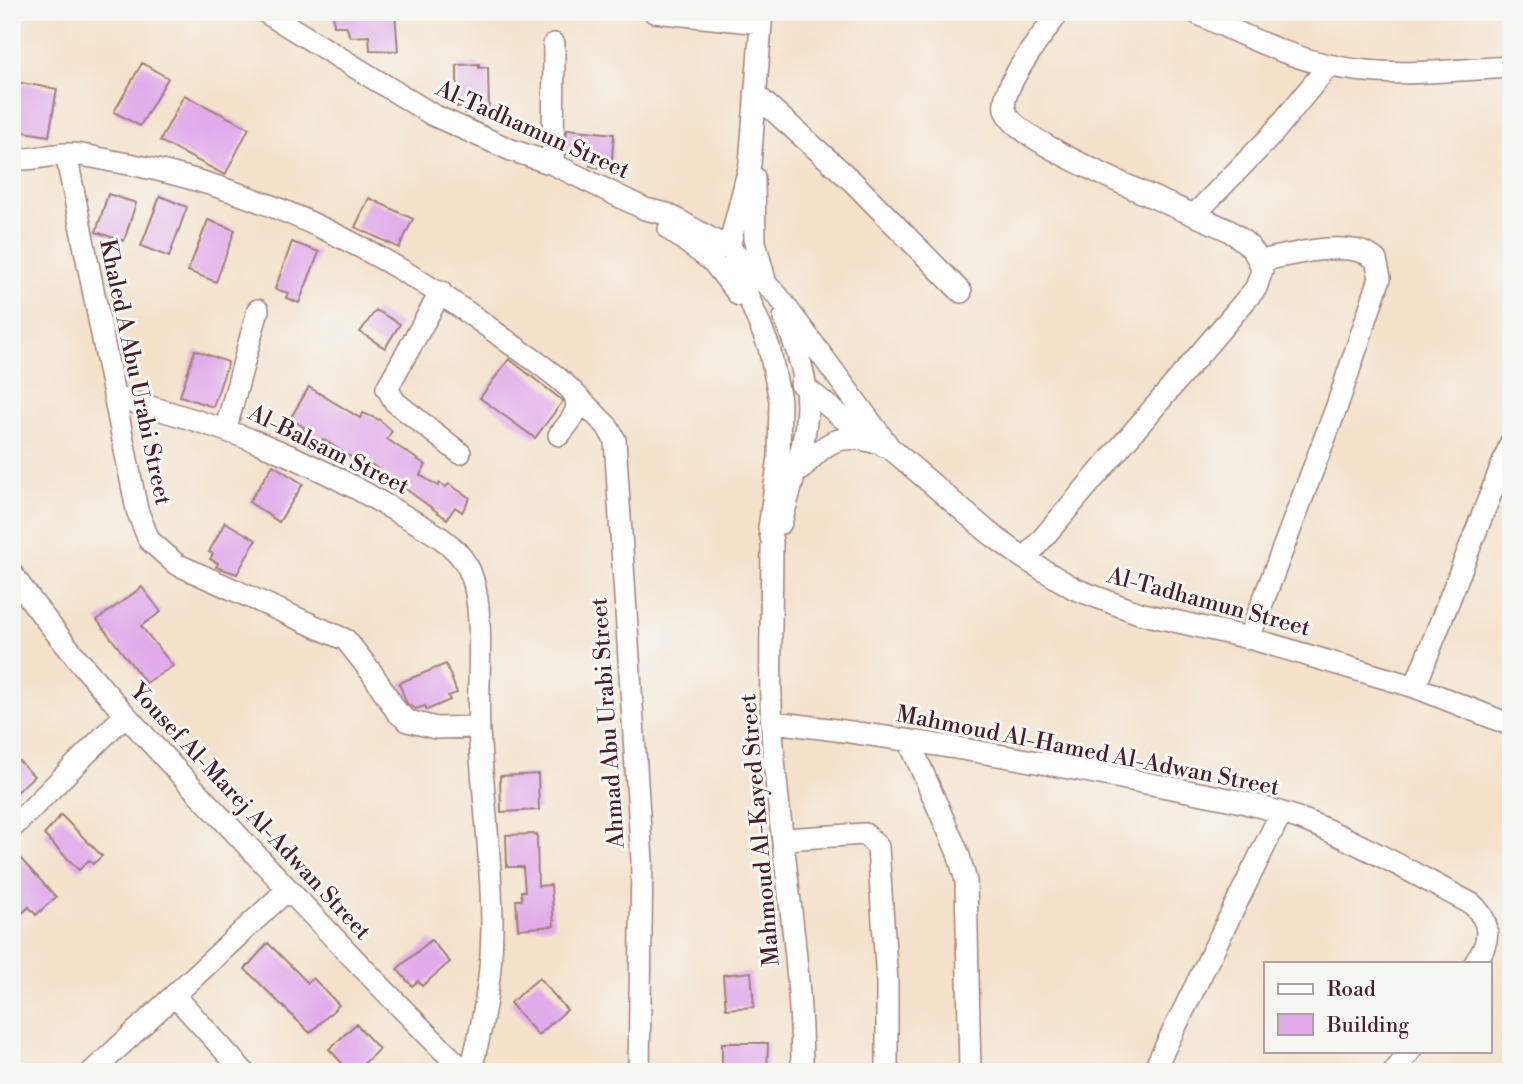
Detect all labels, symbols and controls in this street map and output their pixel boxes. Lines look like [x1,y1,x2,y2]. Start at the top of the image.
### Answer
street label: Al-Tadhamun Street [431,74,634,185]
street label: Khaled A Abu Urabi Street [93,237,177,508]
street label: Al-Balsam Street [243,398,414,501]
street label: Al-Tadhamun Street [1103,561,1313,643]
street label: Ahmad Abu Urabi Street [585,597,631,850]
street label: Yousef Al-Marej Al-Adwan Street [123,677,377,946]
street label: Mahmoud Al-Kayed Street [734,693,786,967]
street label: Mahmoud Al-Hamed Al-Adwan Street [894,700,1282,802]
legend [1264,962,1492,1052]
text: Road [1327,977,1376,1003]
text: Building [1326,1013,1409,1039]

